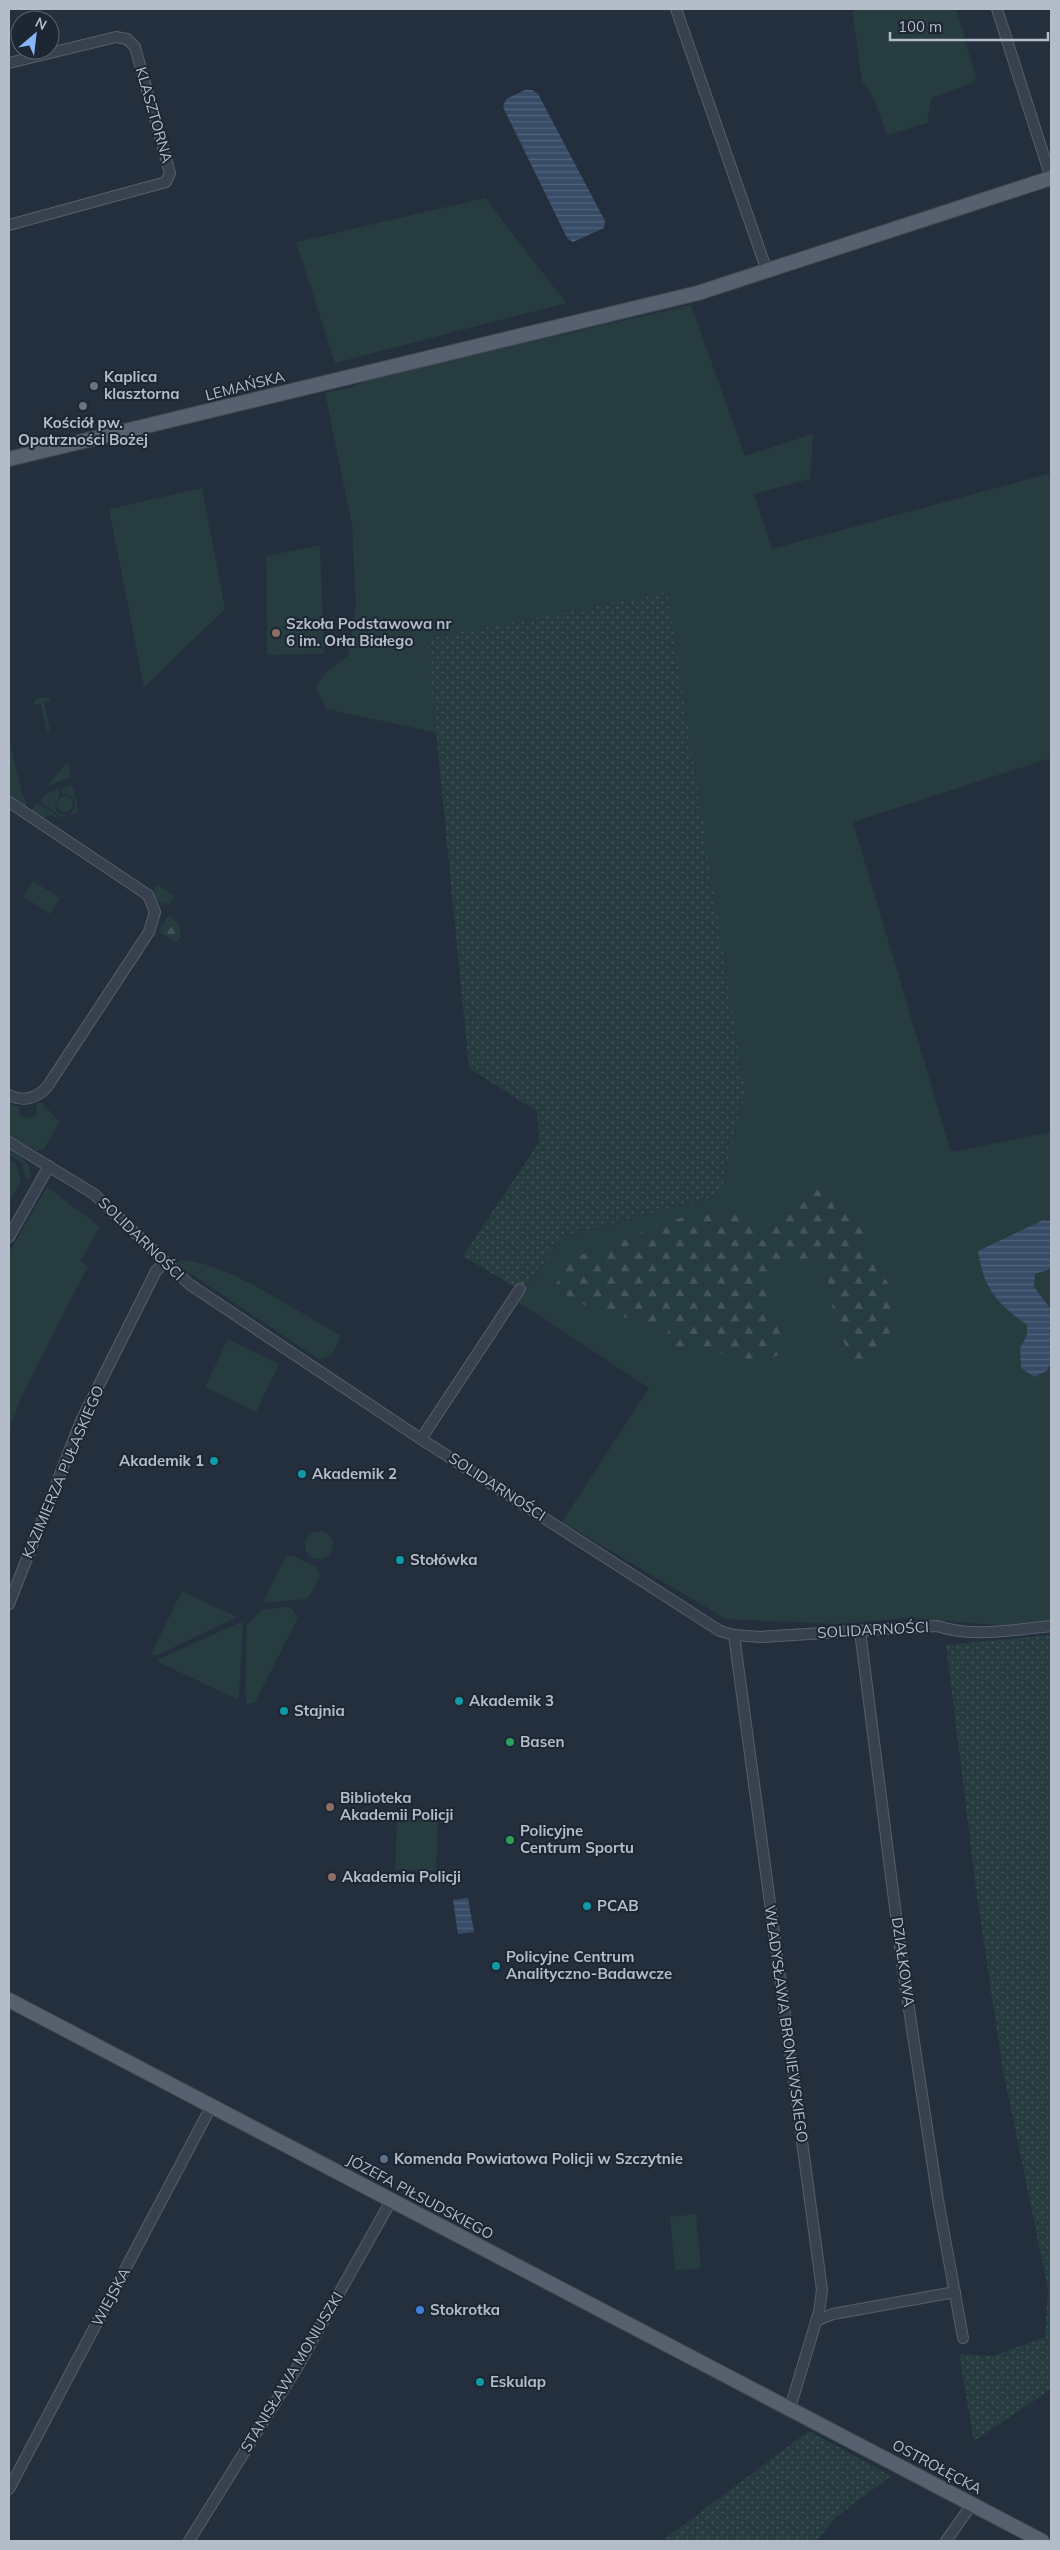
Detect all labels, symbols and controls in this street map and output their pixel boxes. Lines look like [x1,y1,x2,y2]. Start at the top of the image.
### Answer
north arrow [10,10,60,60]
scale bar [890,10,1048,42]
text: N [32,13,50,34]
text: 100 m [898,17,942,36]
street label: KLASZTORNA [132,65,177,165]
street label: LEMAŃSKA [203,366,287,405]
place label: Kaplica klasztorna [104,367,180,403]
marker: Kaplica klasztorna [88,380,100,392]
marker: Kościół pw. Opatrzności Bożej [77,400,89,412]
place label: Kościół pw. Opatrzności Bożej [18,413,148,449]
place label: Szkoła Podstawowa nr 6 im. Orła Białego [286,614,451,650]
marker: Szkoła Podstawowa nr 6 im. Orła Białego [270,627,282,639]
street label: SOLIDARNOŚCI [95,1193,188,1284]
street label: KAZIMIERZA PUŁASKIEGO [17,1382,108,1561]
street label: SOLIDARNOŚCI [445,1448,549,1525]
place label: Akademik 1 [119,1451,204,1470]
marker: Akademik 1 [208,1455,220,1467]
place label: Akademik 2 [312,1464,397,1483]
marker: Akademik 2 [296,1468,308,1480]
place label: Stołówka [410,1550,478,1569]
marker: Stołówka [394,1554,406,1566]
street label: SOLIDARNOŚCI [817,1617,929,1642]
place label: Akademik 3 [469,1691,554,1710]
marker: Akademik 3 [453,1695,465,1707]
place label: Stajnia [294,1701,345,1720]
marker: Stajnia [278,1705,290,1717]
place label: Basen [520,1732,564,1751]
marker: Basen [504,1736,516,1748]
place label: Biblioteka Akademii Policji [340,1788,453,1824]
marker: Biblioteka Akademii Policji [324,1801,336,1813]
place label: Policyjne Centrum Sportu [520,1821,634,1857]
marker: Policyjne Centrum Sportu [504,1834,516,1846]
place label: Akademia Policji [342,1867,461,1886]
marker: Akademia Policji [326,1871,338,1883]
place label: PCAB [597,1896,639,1915]
marker: PCAB [581,1900,593,1912]
street label: WŁADYSŁAWA BRONIEWSKIEGO [760,1904,813,2144]
street label: DZIAŁKOWA [888,1916,919,2008]
place label: Policyjne Centrum Analityczno-Badawcze [506,1947,672,1983]
marker: Policyjne Centrum Analityczno-Badawcze [490,1960,502,1972]
place label: Komenda Powiatowa Policji w Szczytnie [394,2149,683,2168]
street label: JÓZEFA PIŁSUDSKIEGO [344,2150,497,2243]
marker: Komenda Powiatowa Policji w Szczytnie [378,2153,390,2165]
street label: WIEJSKA [87,2264,134,2329]
street label: STANISŁAWA MONIUSZKI [236,2288,347,2455]
place label: Stokrotka [430,2300,500,2319]
marker: Stokrotka [414,2304,426,2316]
place label: Eskulap [490,2372,546,2391]
marker: Eskulap [474,2376,486,2388]
street label: OSTROŁĘCKA [889,2435,985,2498]

